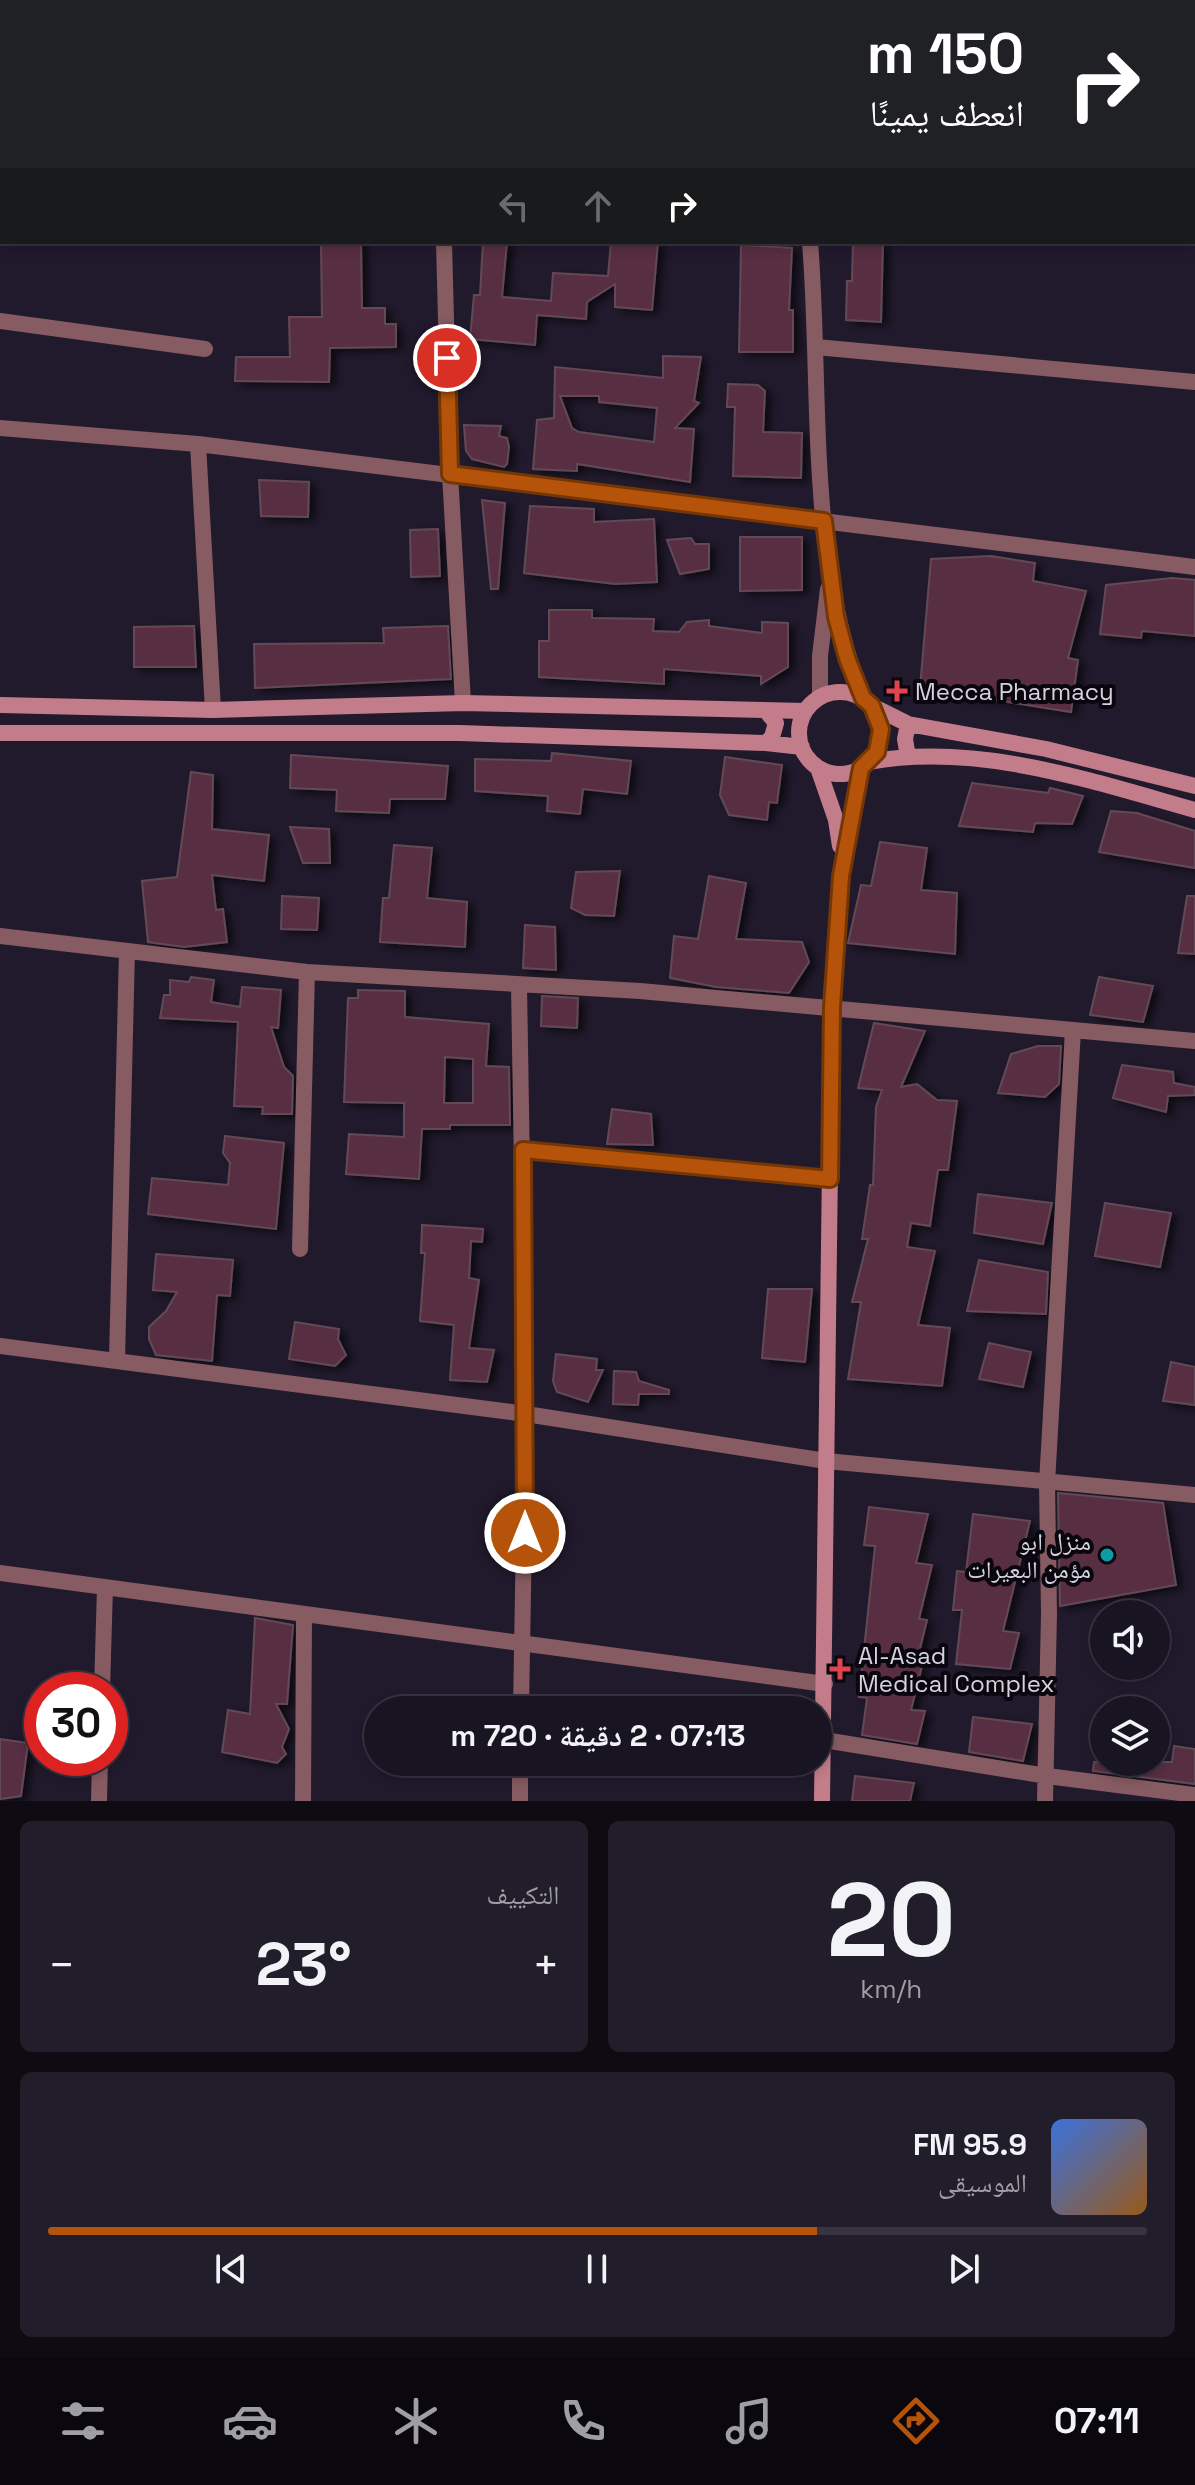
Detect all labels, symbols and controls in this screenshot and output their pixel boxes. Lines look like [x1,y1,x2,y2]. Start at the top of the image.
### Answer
text: 150 m [867,18,1024,89]
icon: right [1052,32,1156,136]
text: انعطف يمينًا [870,91,1024,137]
icon: left [492,184,536,228]
icon: ahead [576,184,620,228]
icon: right [660,184,704,228]
pin [413,324,481,392]
icon: arrive [425,336,469,380]
place label: Mecca Pharmacy [915,676,1114,707]
marker: Mecca Pharmacy [886,680,908,702]
position arrow [483,1491,567,1575]
place label: منزل ابو مؤمن البعيرات [967,1526,1091,1585]
marker: منزل ابو مؤمن البعيرات [1098,1546,1116,1564]
map controls [1090,1600,1170,1776]
button: sound [1090,1600,1170,1680]
place label: Al-Asad Medical Complex [858,1640,1054,1699]
marker: Al-Asad Medical Complex [829,1658,851,1680]
speed limit sign: 30 [24,1672,128,1776]
button: layers [1090,1696,1170,1776]
text: 07:13 · 2 دقيقة · 720 m [450,1716,746,1755]
text: 20 [827,1854,956,1986]
text: التكييف [487,1878,560,1912]
text: 23° [256,1926,352,2003]
text: − [48,1937,75,1993]
text: + [532,1937,559,1993]
text: km/h [860,1972,922,2006]
text: 95.9 FM [913,2125,1027,2164]
text: الموسيقى [938,2166,1027,2200]
icon: previous [209,2247,253,2291]
icon: pause [575,2247,619,2291]
icon: next [942,2247,986,2291]
icon: filters [55,2393,111,2449]
icon: car [222,2393,278,2449]
icon: climate [388,2393,444,2449]
icon: phone [555,2393,611,2449]
icon: music [721,2393,777,2449]
icon: directions [888,2393,944,2449]
text: 07:11 [1054,2398,1140,2444]

